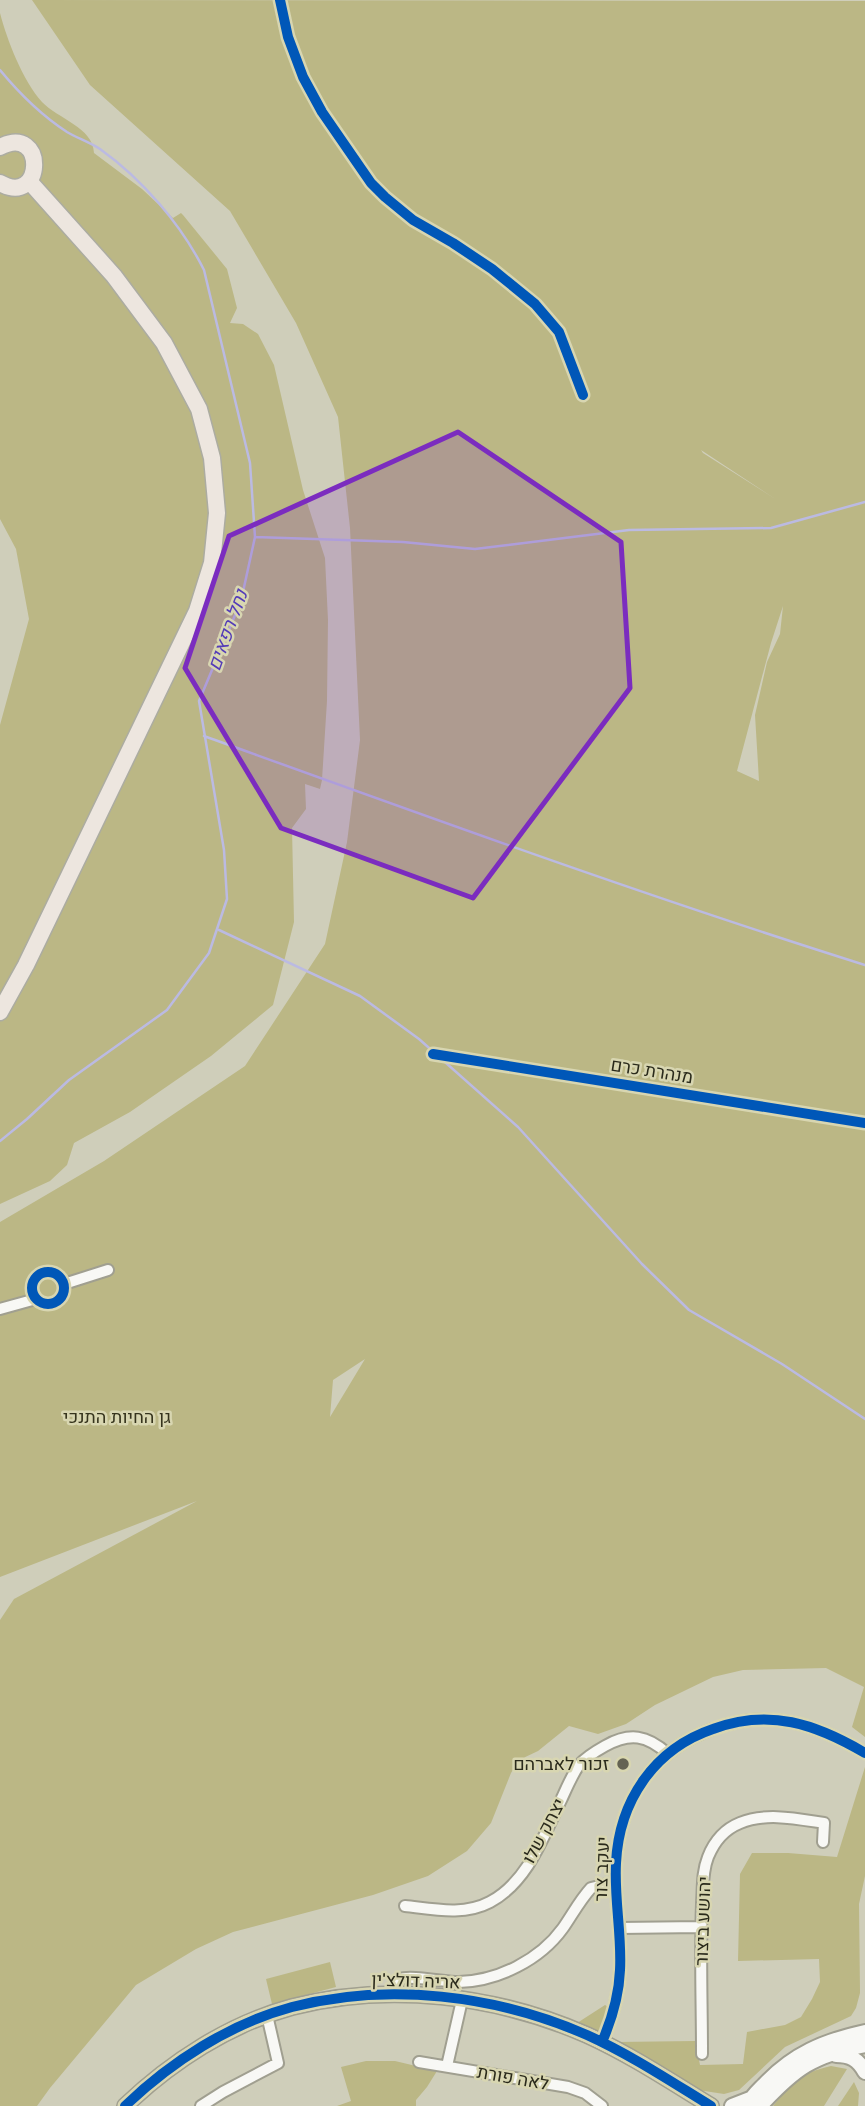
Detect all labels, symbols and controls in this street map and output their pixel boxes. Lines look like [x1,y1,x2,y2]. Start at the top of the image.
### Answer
water label: נחל רפאים [201,585,252,673]
street label: מנהרת כרם [609,1053,695,1087]
park label: גן החיות התנכי [63,1405,171,1427]
place label: זכור לאברהם [513,1752,609,1774]
marker: זכור לאברהם [615,1756,631,1772]
street label: יצחק שלו [517,1794,569,1867]
street label: יעקב צור [589,1836,613,1902]
street label: יהושע ביצור [689,1876,715,1966]
street label: אריה דולצ'ין [371,1967,461,1993]
street label: לאה פורת [476,2060,551,2094]

